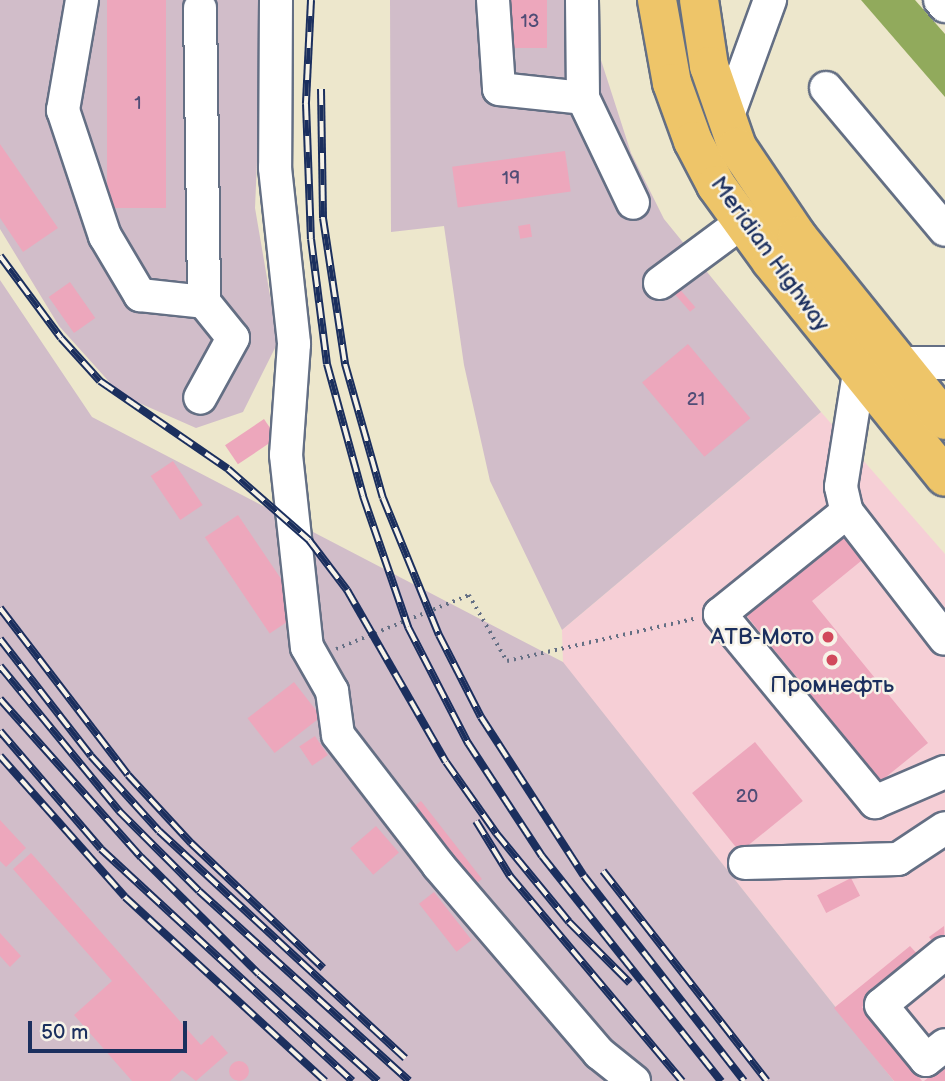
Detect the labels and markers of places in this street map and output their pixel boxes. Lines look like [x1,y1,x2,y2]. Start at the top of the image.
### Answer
place label: АТВ-Мото [711,623,814,651]
marker: АТВ-Мото [820,629,836,645]
marker: Промнефть [824,652,840,668]
place label: Промнефть [770,671,894,699]

